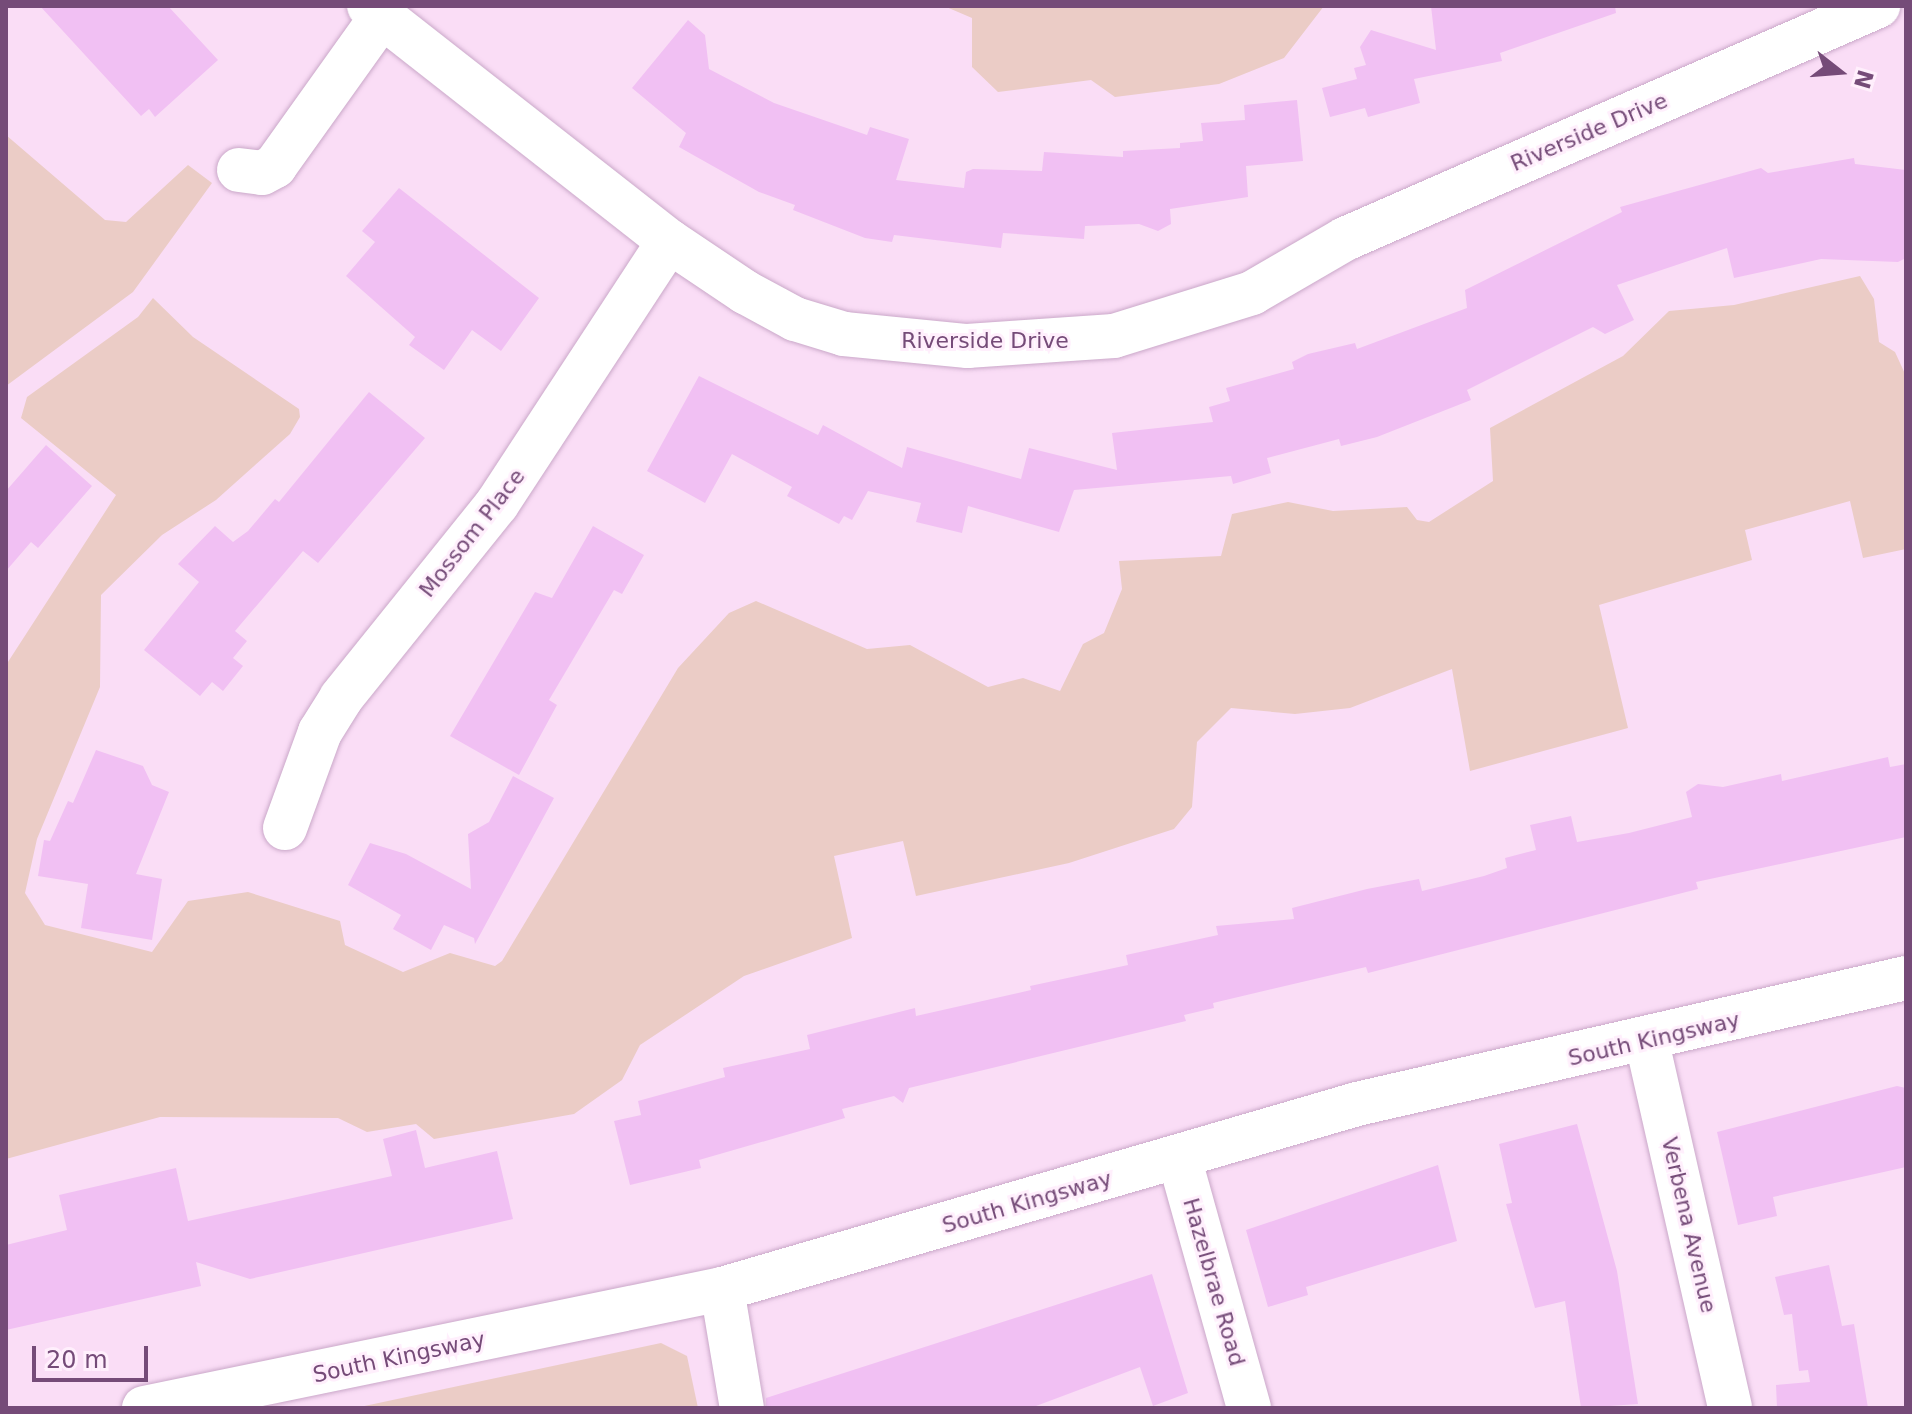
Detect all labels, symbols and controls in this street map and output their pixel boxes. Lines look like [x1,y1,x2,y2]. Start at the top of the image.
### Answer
north arrow [1800,32,1880,112]
text: N [1849,67,1878,92]
street label: Riverside Drive [1507,87,1671,177]
street label: Riverside Drive [901,328,1069,354]
street label: Mossom Place [414,464,530,602]
street label: South Kingsway [1566,1006,1742,1072]
street label: Verbena Avenue [1656,1135,1722,1315]
street label: South Kingsway [939,1165,1115,1239]
street label: Hazelbrae Road [1177,1195,1251,1369]
street label: South Kingsway [311,1326,487,1388]
scale bar [36,1330,152,1380]
text: 20 m [46,1346,108,1374]

